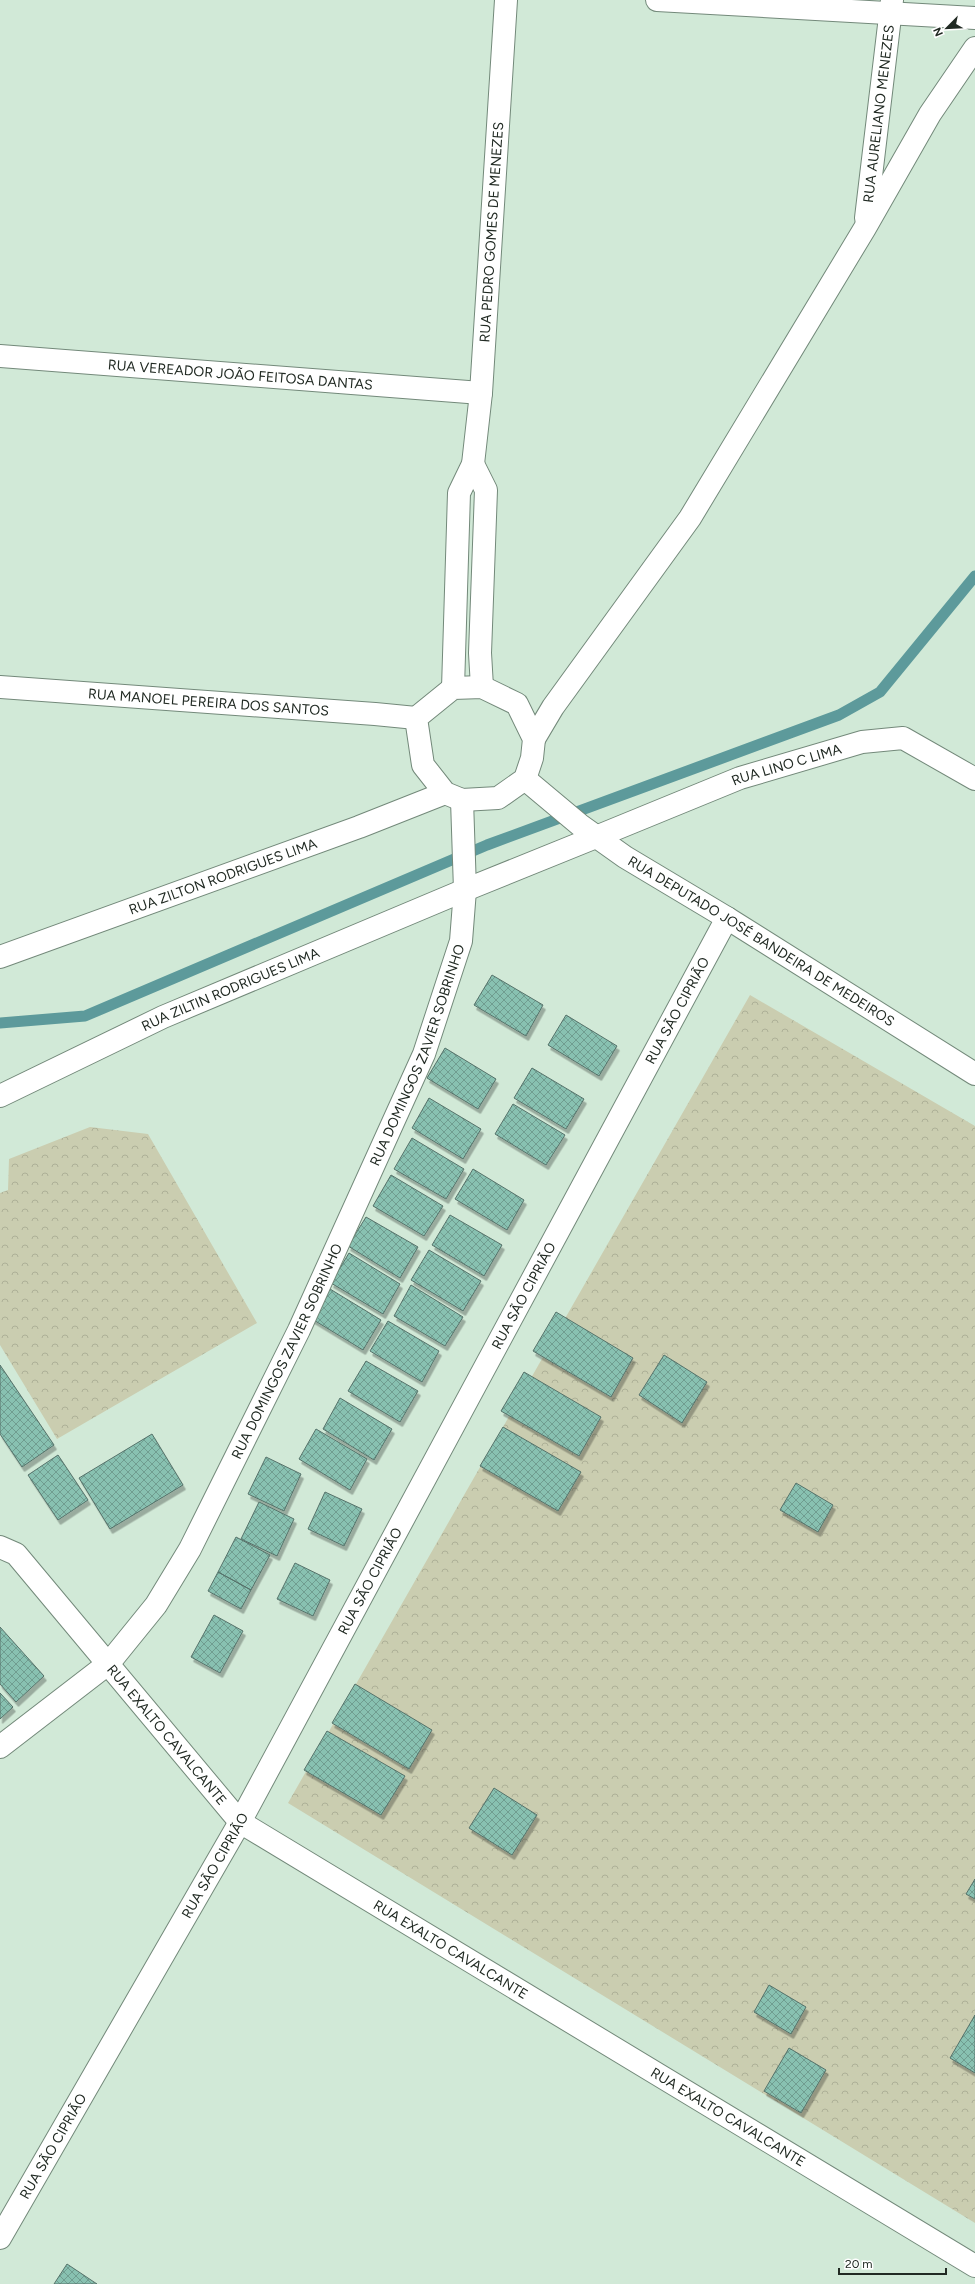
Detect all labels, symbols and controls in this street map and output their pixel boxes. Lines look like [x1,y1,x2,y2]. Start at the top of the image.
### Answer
north arrow [927,8,967,48]
street label: RUA AURELIANO MENEZES [859,24,897,204]
text: N [931,25,946,38]
street label: RUA PEDRO GOMES DE MENEZES [476,121,507,343]
street label: RUA VEREADOR JOÃO FEITOSA DANTAS [107,356,373,393]
street label: RUA MANOEL PEREIRA DOS SANTOS [87,685,330,719]
street label: RUA LINO C LIMA [729,740,844,789]
street label: RUA ZILTON RODRIGUES LIMA [127,834,320,918]
street label: RUA DEPUTADO JOSÉ BANDEIRA DE MEDEIROS [625,852,898,1030]
street label: RUA DOMINGOS ZAVIER SOBRINHO [366,942,468,1169]
street label: RUA ZILTIN RODRIGUES LIMA [139,944,322,1035]
street label: RUA SÃO CIPRIÃO [641,954,713,1067]
street label: RUA SÃO CIPRIÃO [488,1239,559,1352]
street label: RUA DOMINGOS ZAVIER SOBRINHO [228,1241,346,1462]
street label: RUA SÃO CIPRIÃO [334,1524,406,1637]
street label: RUA EXALTO CAVALCANTE [104,1661,231,1808]
street label: RUA SÃO CIPRIÃO [178,1810,252,1921]
street label: RUA EXALTO CAVALCANTE [370,1896,531,2003]
street label: RUA EXALTO CAVALCANTE [648,2064,809,2170]
street label: RUA SÃO CIPRIÃO [16,2090,90,2202]
scale bar [839,2250,946,2276]
text: 20 m [845,2257,873,2271]

